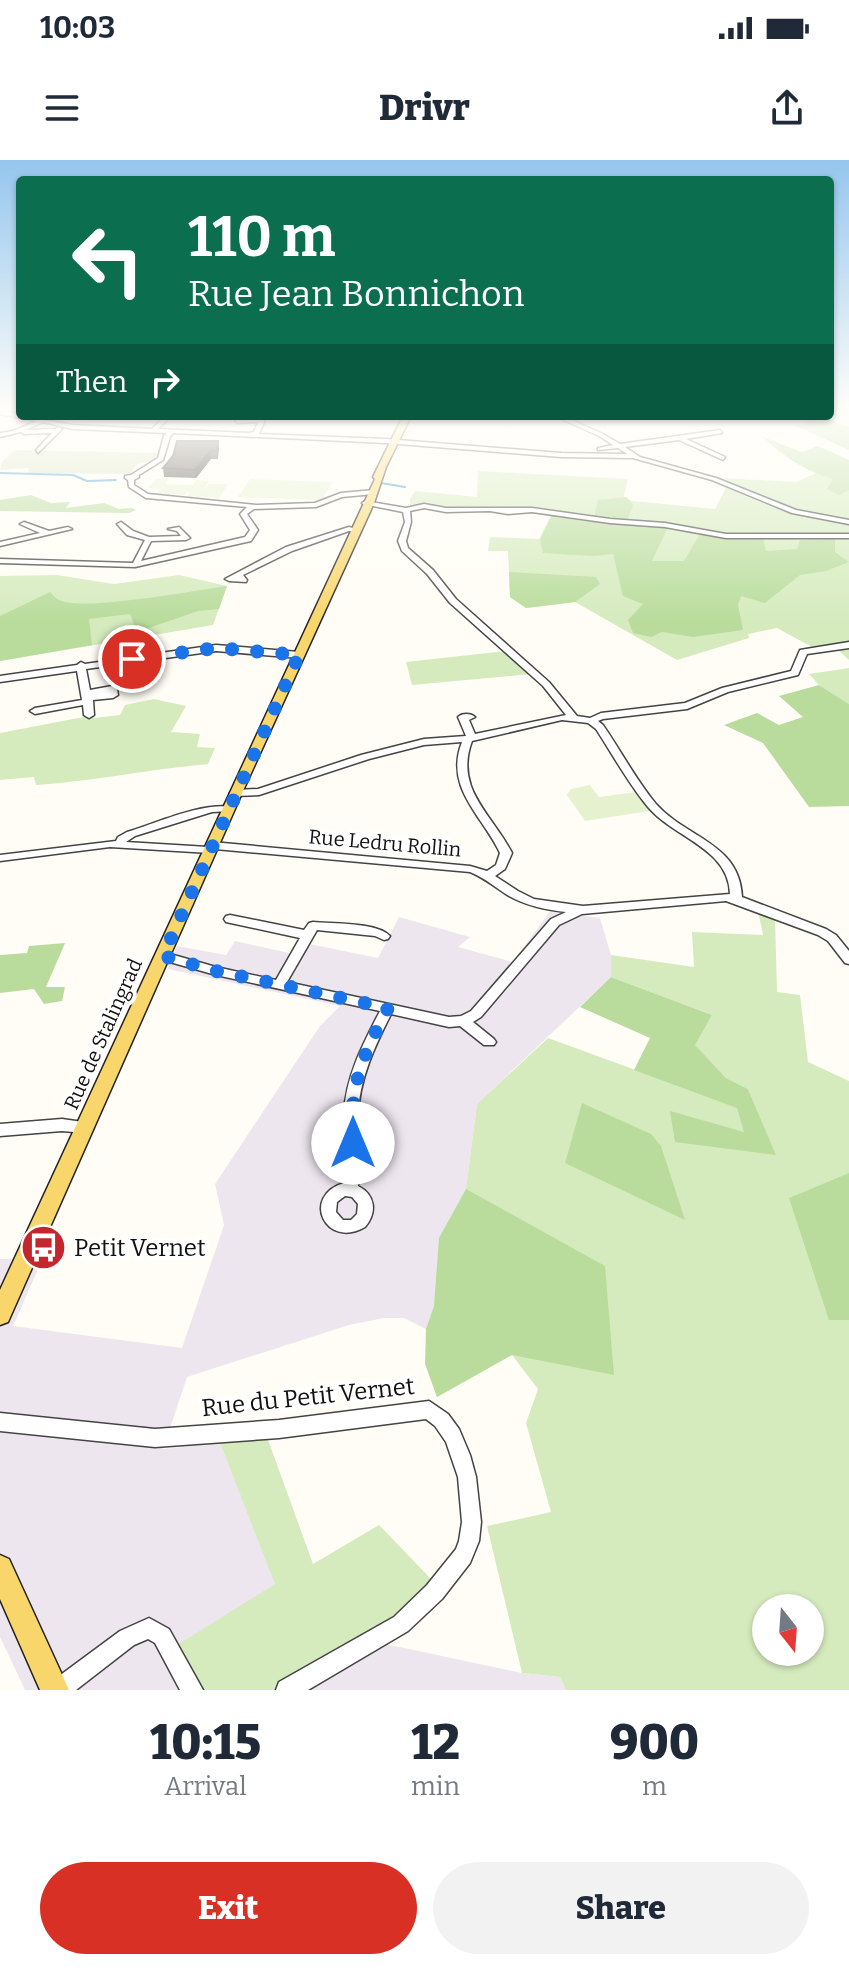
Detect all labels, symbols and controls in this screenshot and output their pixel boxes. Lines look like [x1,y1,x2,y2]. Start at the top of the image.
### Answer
text: 10:03 [40,10,115,46]
icon: menu [40,86,84,130]
text: Drivr [379,86,470,130]
icon: share [765,86,809,130]
text: 110 m [188,204,335,271]
icon: left [56,208,160,312]
text: Rue Jean Bonnichon [188,272,525,316]
icon: right [143,360,187,404]
text: Then [56,364,127,400]
pin [98,625,166,693]
icon: arrive [110,637,154,681]
street label: Rue Ledru Rollin [308,824,463,862]
street label: Rue de Stalingrad [59,955,147,1113]
position arrow [311,1101,395,1185]
bus stop icon: Petit Vernet [19,1224,67,1272]
place label: Petit Vernet [74,1234,206,1262]
street label: Rue du Petit Vernet [200,1372,416,1422]
north arrow [752,1594,824,1666]
map controls [752,1594,824,1666]
text: 10:15 [150,1714,261,1772]
text: 12 [411,1714,460,1772]
text: 900 [610,1714,699,1772]
text: Arrival [164,1771,247,1802]
text: min [411,1771,460,1802]
text: m [642,1771,667,1802]
button: Exit [40,1862,417,1954]
button: Share [433,1862,809,1954]

